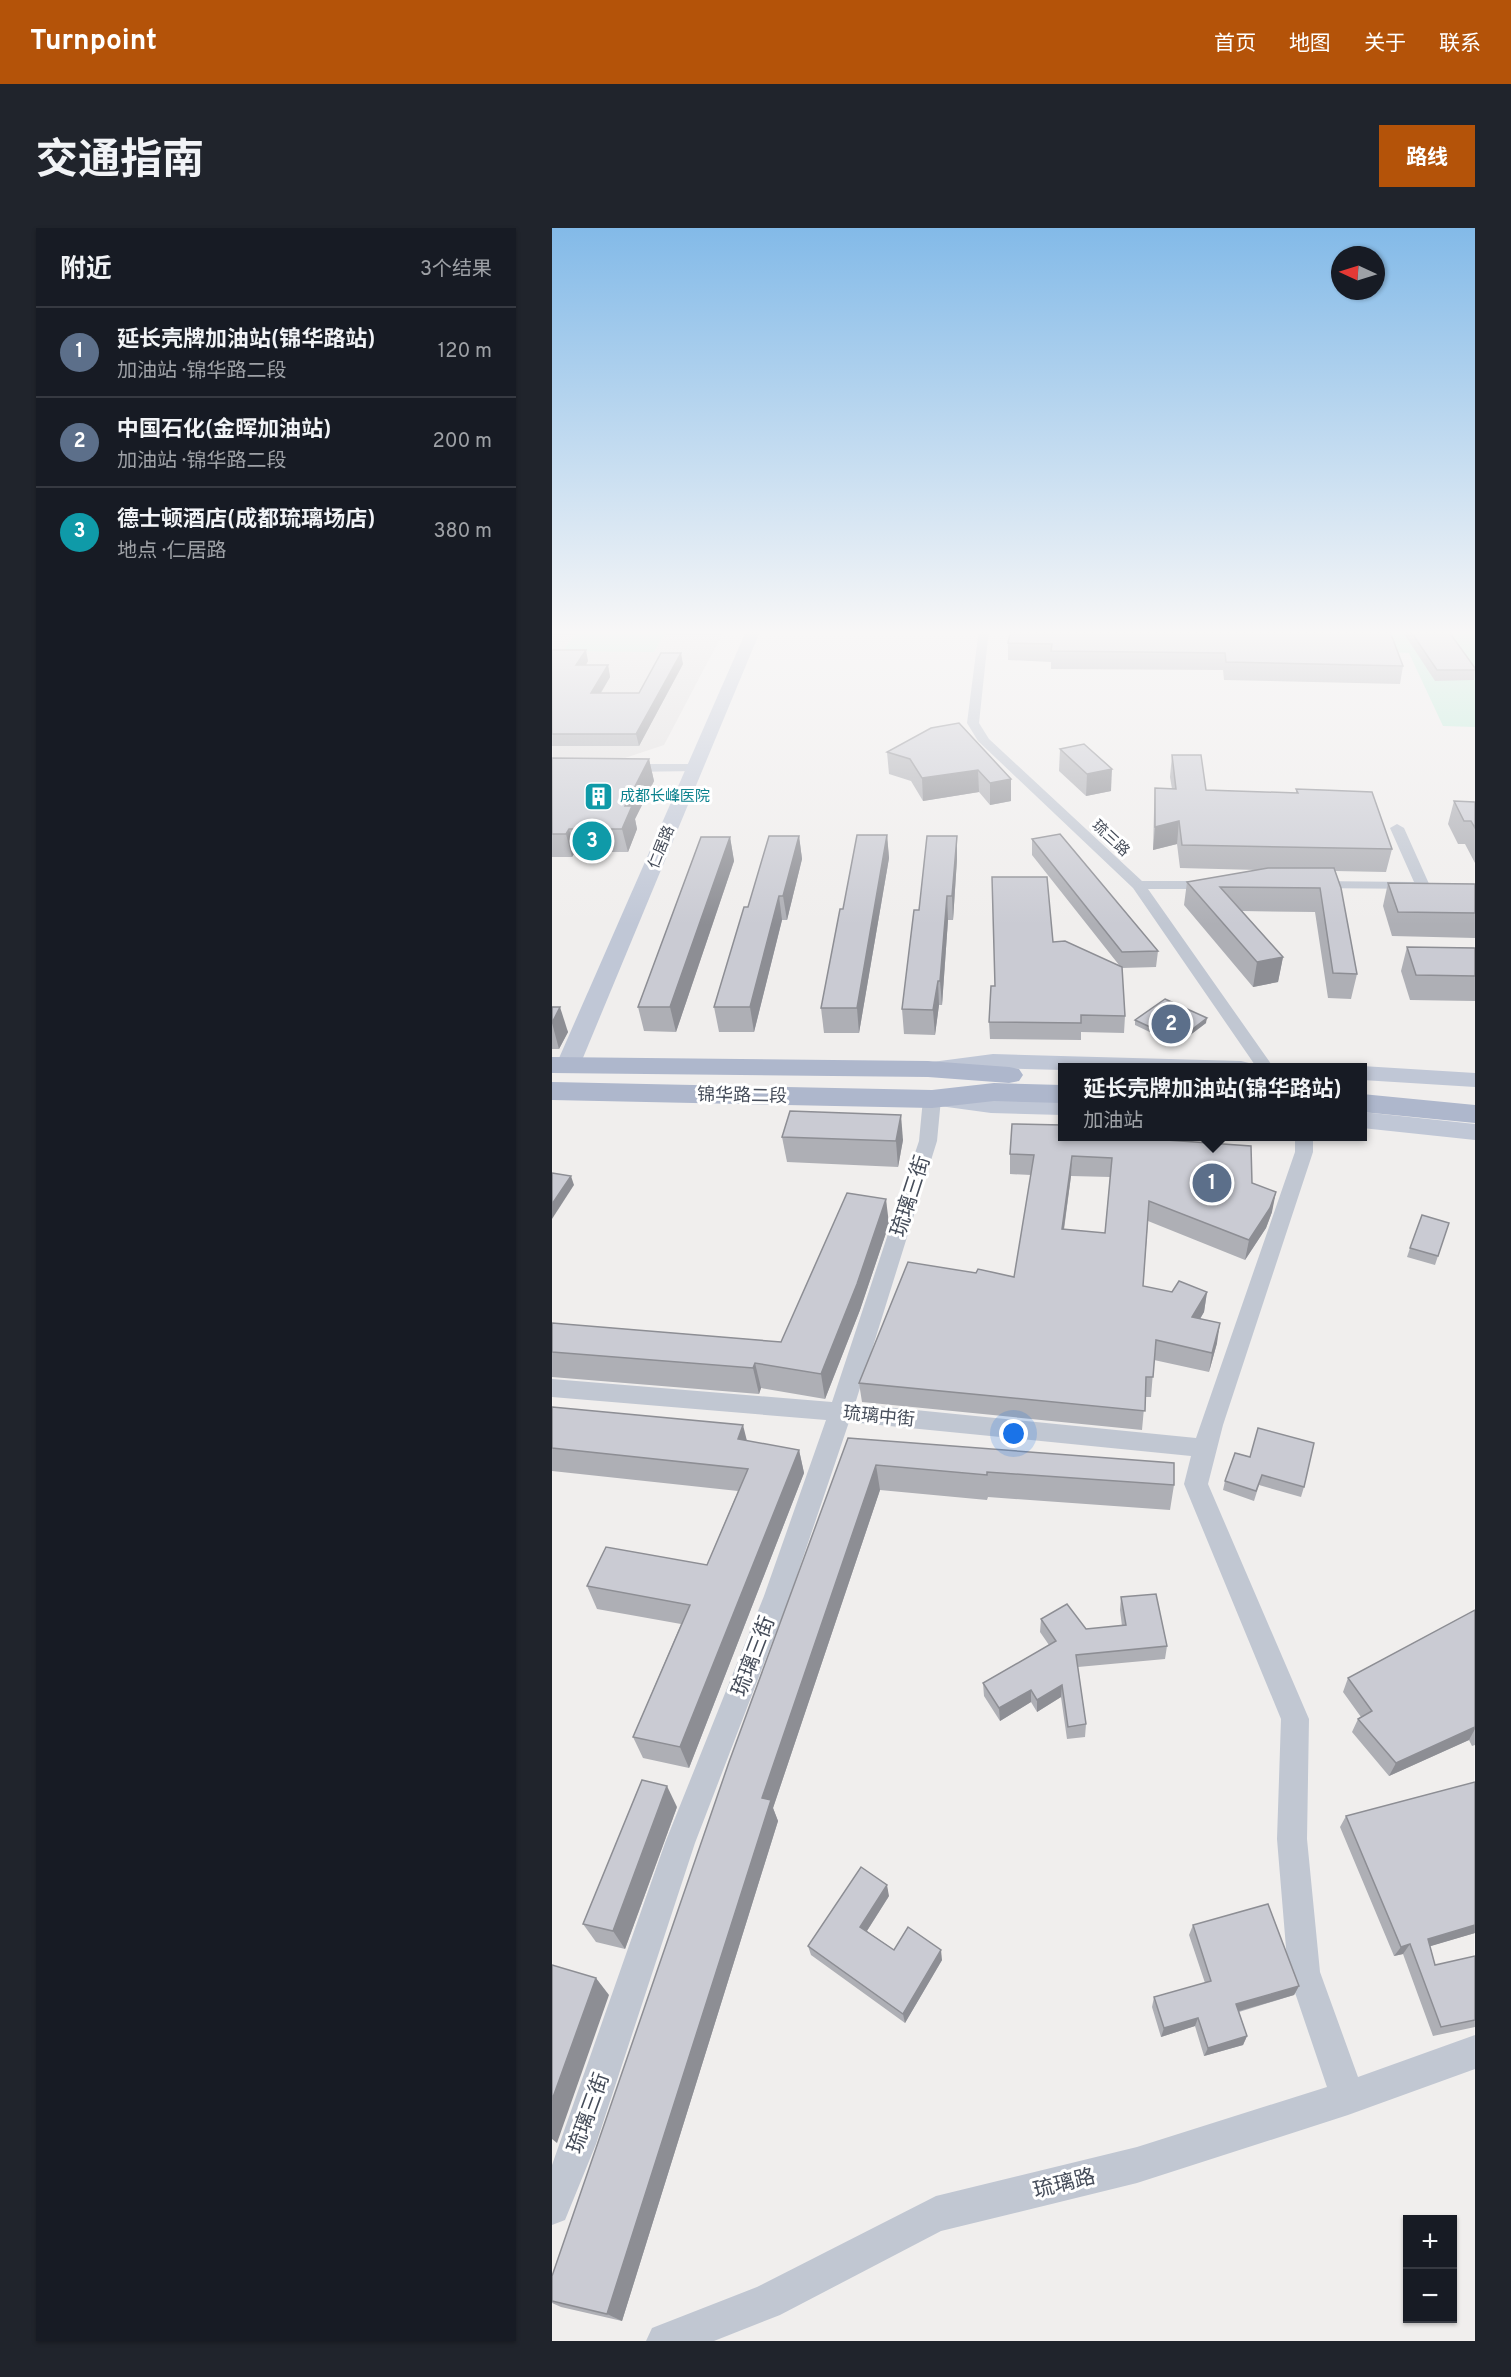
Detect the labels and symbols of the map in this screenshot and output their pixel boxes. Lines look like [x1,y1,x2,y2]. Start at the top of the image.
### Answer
north arrow [1331,246,1385,300]
building icon: 成都长峰医院 [583,780,615,812]
place label: 成都长峰医院 [620,787,710,807]
street label: 琉三路 [1087,816,1134,861]
pin: 3 [572,818,612,864]
street label: 仁居路 [645,823,680,872]
pin: 2 [1152,1002,1190,1046]
street label: 锦华路二段 [697,1084,787,1109]
street label: 琉璃三街 [886,1152,937,1241]
pin: 1 [1192,1160,1232,1206]
street label: 琉璃中街 [842,1402,916,1433]
your location [999,1419,1028,1448]
street label: 琉璃三街 [727,1612,782,1701]
street label: 琉璃三街 [562,2069,616,2158]
street label: 琉璃路 [1031,2164,1098,2205]

